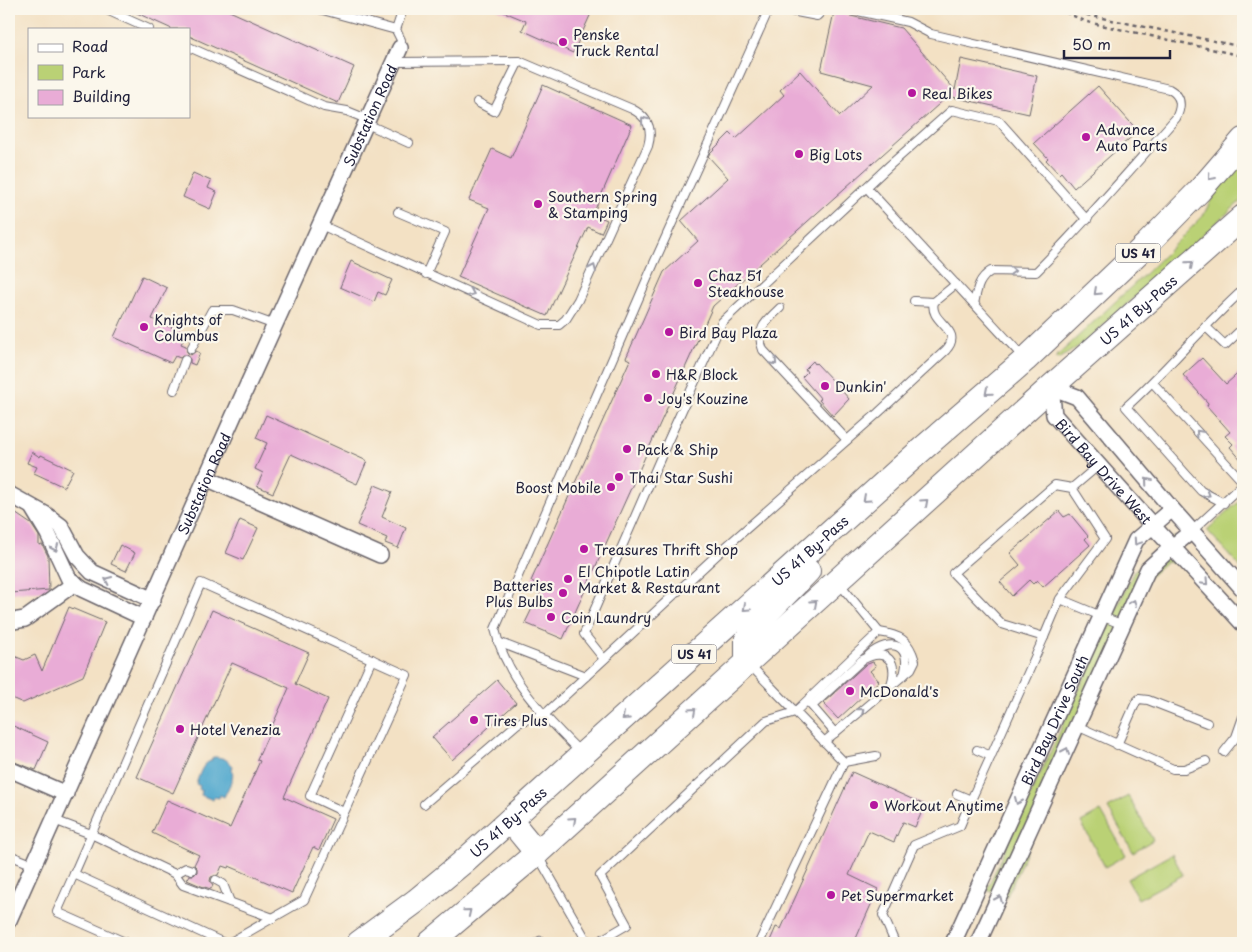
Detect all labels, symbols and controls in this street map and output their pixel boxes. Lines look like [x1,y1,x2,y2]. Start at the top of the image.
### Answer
place label: Penske Truck Rental [573,24,659,61]
legend [28,28,190,118]
scale bar [1064,28,1171,60]
text: 50 m [1072,32,1111,55]
text: Road [72,34,108,57]
marker: Penske Truck Rental [557,36,569,48]
text: Park [72,60,106,83]
street label: Substation Road [337,61,402,169]
place label: Real Bikes [922,83,992,104]
text: Building [72,84,131,107]
marker: Real Bikes [906,87,918,99]
one-way arrow [641,116,650,125]
place label: Advance Auto Parts [1096,119,1168,156]
marker: Advance Auto Parts [1080,131,1092,143]
place label: Big Lots [809,144,863,165]
marker: Big Lots [793,148,805,160]
one-way arrow [1209,171,1217,180]
place label: Southern Spring & Stamping [548,186,657,223]
marker: Southern Spring & Stamping [532,198,544,210]
road number: US 41 [1116,244,1160,262]
one-way arrow [1185,261,1194,270]
one-way arrow [587,264,597,273]
place label: Chaz 51 Steakhouse [708,265,784,302]
one-way arrow [1008,266,1016,276]
street label: US 41 By-Pass [1095,270,1182,350]
marker: Chaz 51 Steakhouse [692,277,704,289]
one-way arrow [466,286,475,297]
one-way arrow [1093,286,1102,295]
place label: Knights of Columbus [154,309,223,346]
marker: Knights of Columbus [138,321,150,333]
place label: Bird Bay Plaza [679,322,778,343]
marker: Bird Bay Plaza [663,326,675,338]
one-way arrow [768,356,777,365]
place label: H&R Block [666,364,738,385]
marker: H&R Block [650,368,662,380]
place label: Dunkin' [835,376,887,397]
marker: Dunkin' [819,380,831,392]
one-way arrow [985,386,994,395]
place label: Joy's Kouzine [658,388,749,409]
marker: Joy's Kouzine [642,392,654,404]
street label: Bird Bay Drive West [1051,413,1157,529]
street label: Substation Road [172,429,235,538]
one-way arrow [1196,429,1205,438]
place label: Pack & Ship [637,439,718,460]
marker: Pack & Ship [621,443,633,455]
place label: Thai Star Sushi [629,467,733,488]
marker: Thai Star Sushi [613,471,625,483]
place label: Boost Mobile [515,477,601,498]
one-way arrow [1146,478,1154,487]
marker: Boost Mobile [605,481,617,493]
one-way arrow [1201,487,1210,497]
one-way arrow [863,493,872,502]
one-way arrow [919,499,928,508]
street label: US 41 By-Pass [766,510,853,591]
one-way arrow [1134,536,1143,546]
place label: Treasures Thrift Shop [594,539,738,560]
one-way arrow [48,543,59,552]
marker: Treasures Thrift Shop [578,543,590,555]
place label: El Chipotle Latin Market & Restaurant [578,561,720,598]
marker: El Chipotle Latin Market & Restaurant [562,573,574,585]
one-way arrow [104,575,113,586]
place label: Batteries Plus Bulbs [485,575,553,612]
one-way arrow [1199,577,1208,586]
marker: Batteries Plus Bulbs [557,587,569,599]
one-way arrow [1127,599,1137,608]
one-way arrow [809,600,818,609]
one-way arrow [742,602,751,611]
place label: Coin Laundry [561,607,651,628]
marker: Coin Laundry [545,611,557,623]
road number: US 41 [672,644,716,664]
street label: Bird Bay Drive South [1015,651,1093,789]
place label: McDonald's [860,681,939,702]
marker: McDonald's [844,685,856,697]
one-way arrow [856,707,865,716]
one-way arrow [688,708,697,717]
place label: Tires Plus [484,710,548,731]
one-way arrow [621,711,630,720]
marker: Tires Plus [468,714,480,726]
place label: Hotel Venezia [190,719,281,740]
marker: Hotel Venezia [174,723,186,735]
one-way arrow [1060,747,1070,756]
street label: US 41 By-Pass [465,781,551,862]
place label: Workout Anytime [884,795,1004,816]
one-way arrow [1013,796,1024,805]
marker: Workout Anytime [868,799,880,811]
one-way arrow [567,817,576,826]
place label: Pet Supermarket [841,885,954,906]
marker: Pet Supermarket [825,889,837,901]
one-way arrow [992,895,1003,904]
one-way arrow [462,910,471,918]

